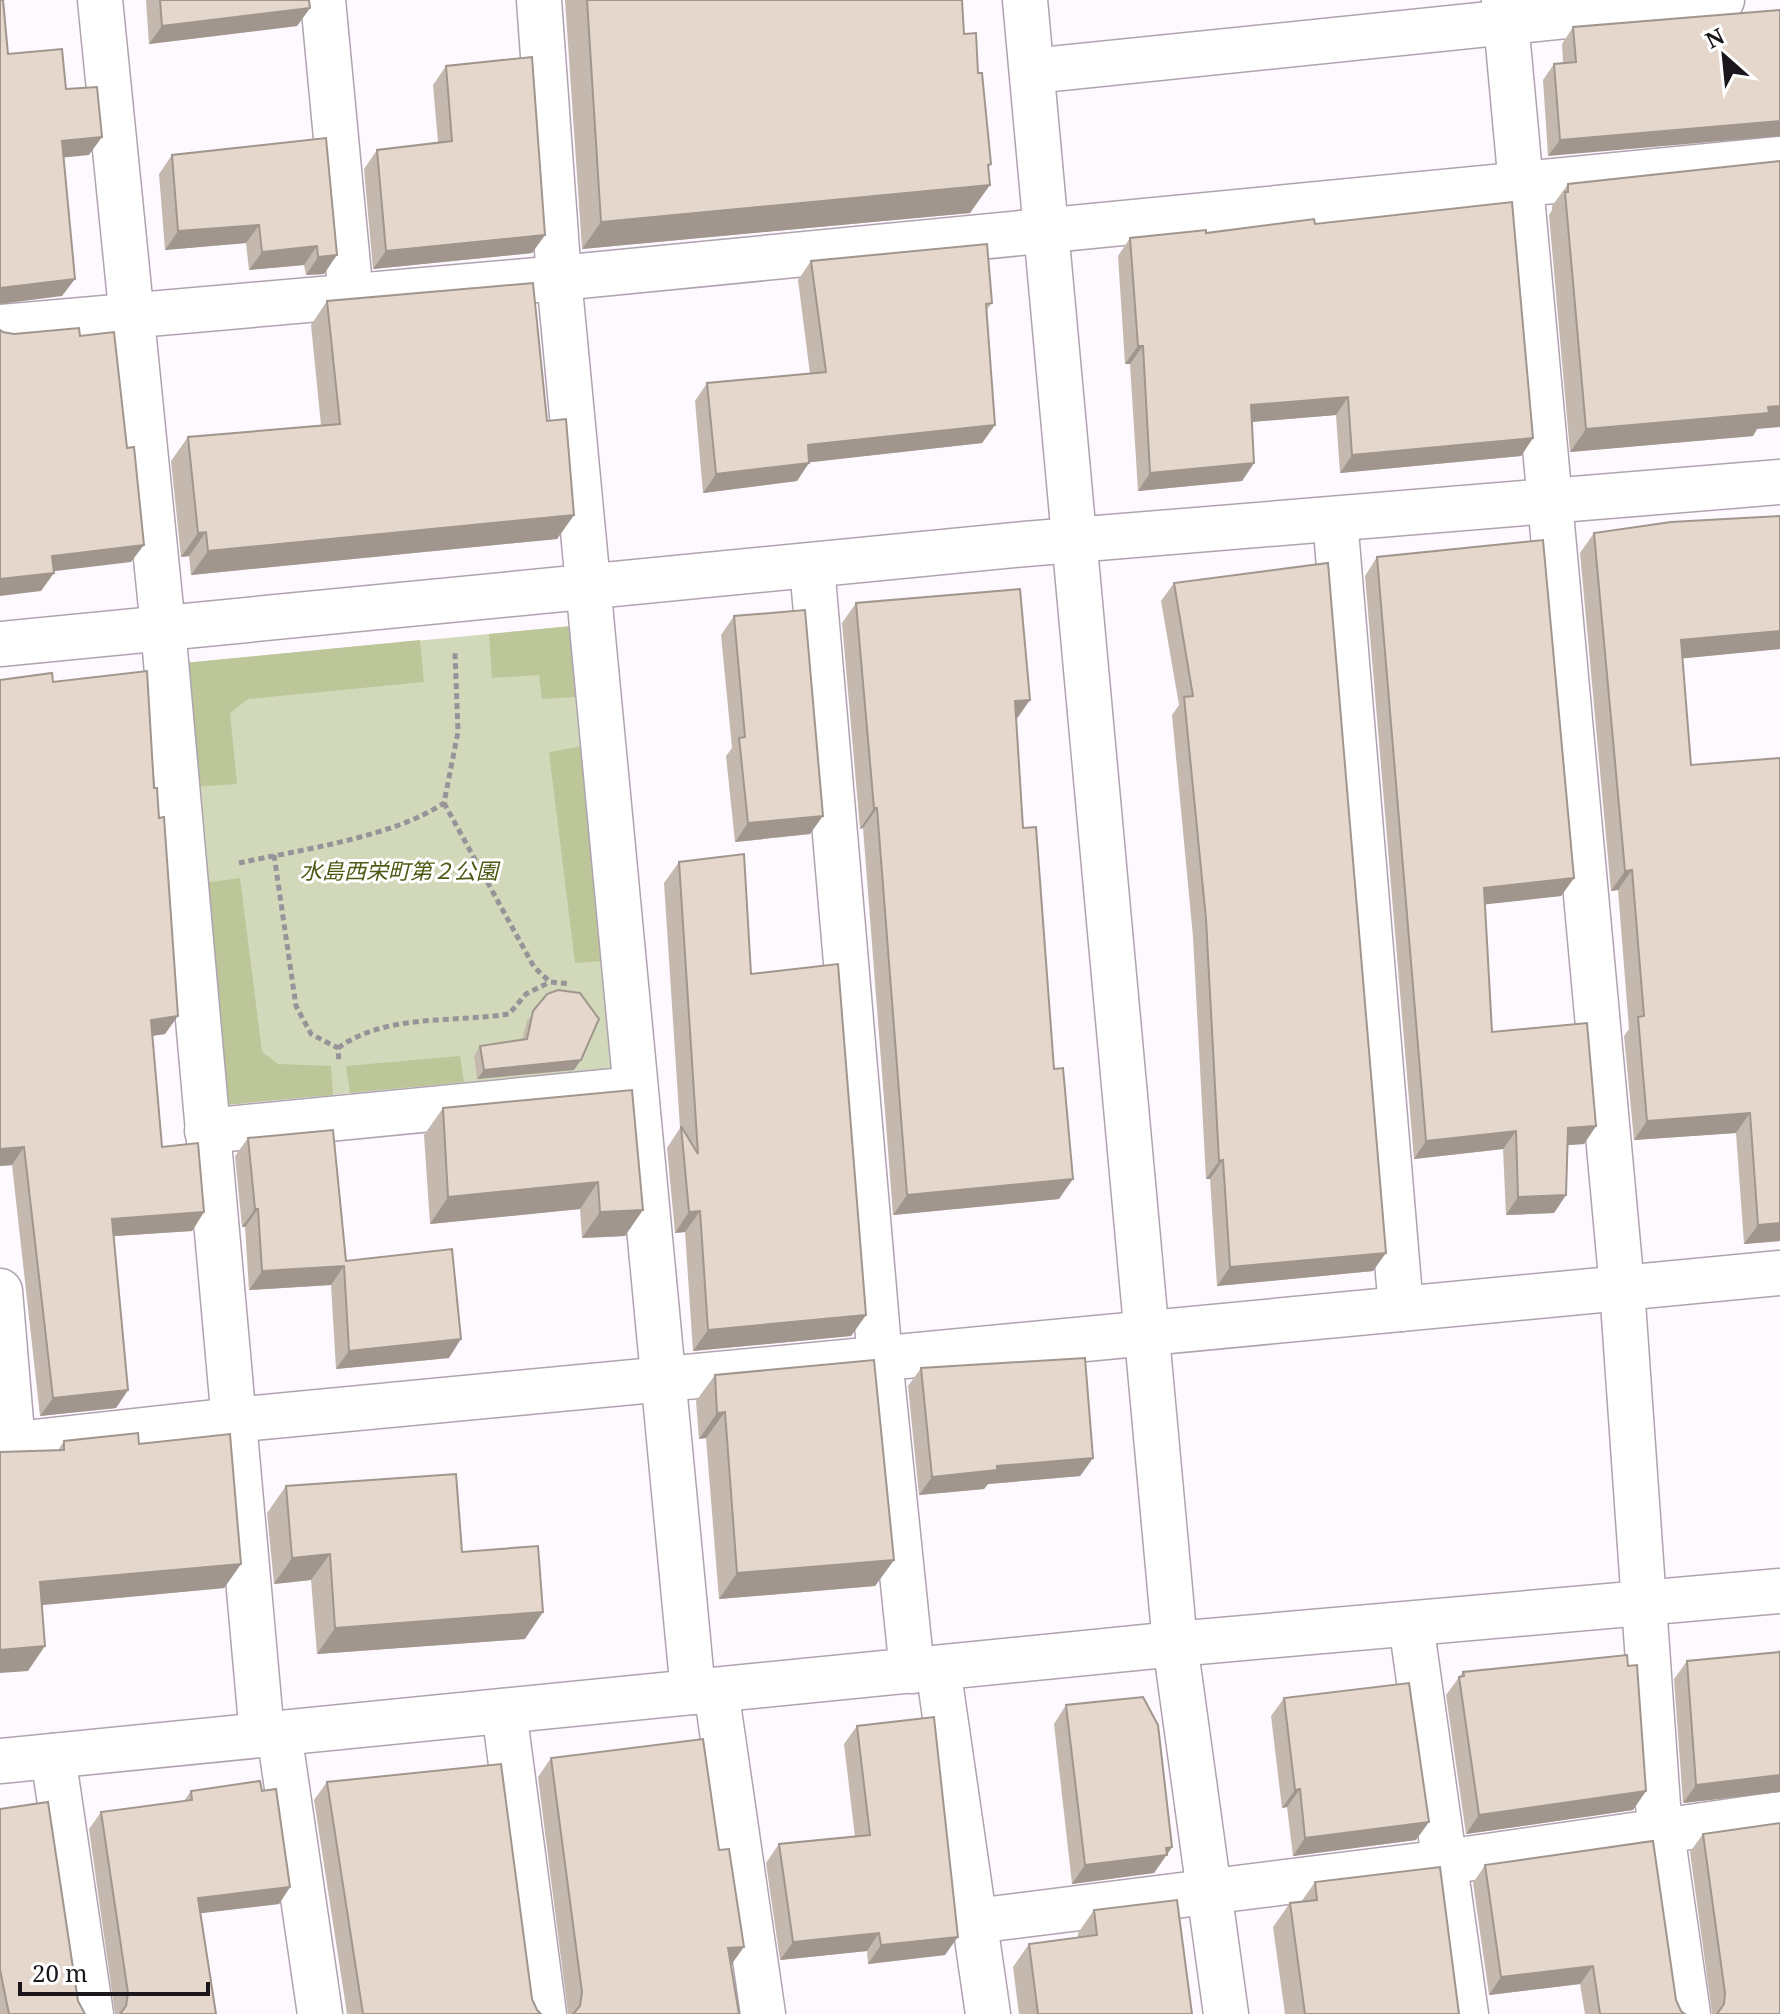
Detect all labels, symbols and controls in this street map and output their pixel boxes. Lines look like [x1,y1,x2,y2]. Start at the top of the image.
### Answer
north arrow [1684,16,1764,96]
text: N [1700,20,1729,55]
park label: 水島西栄町第２公園 [300,855,501,885]
scale bar [20,1946,208,1996]
text: 20 m [32,1956,88,1989]

